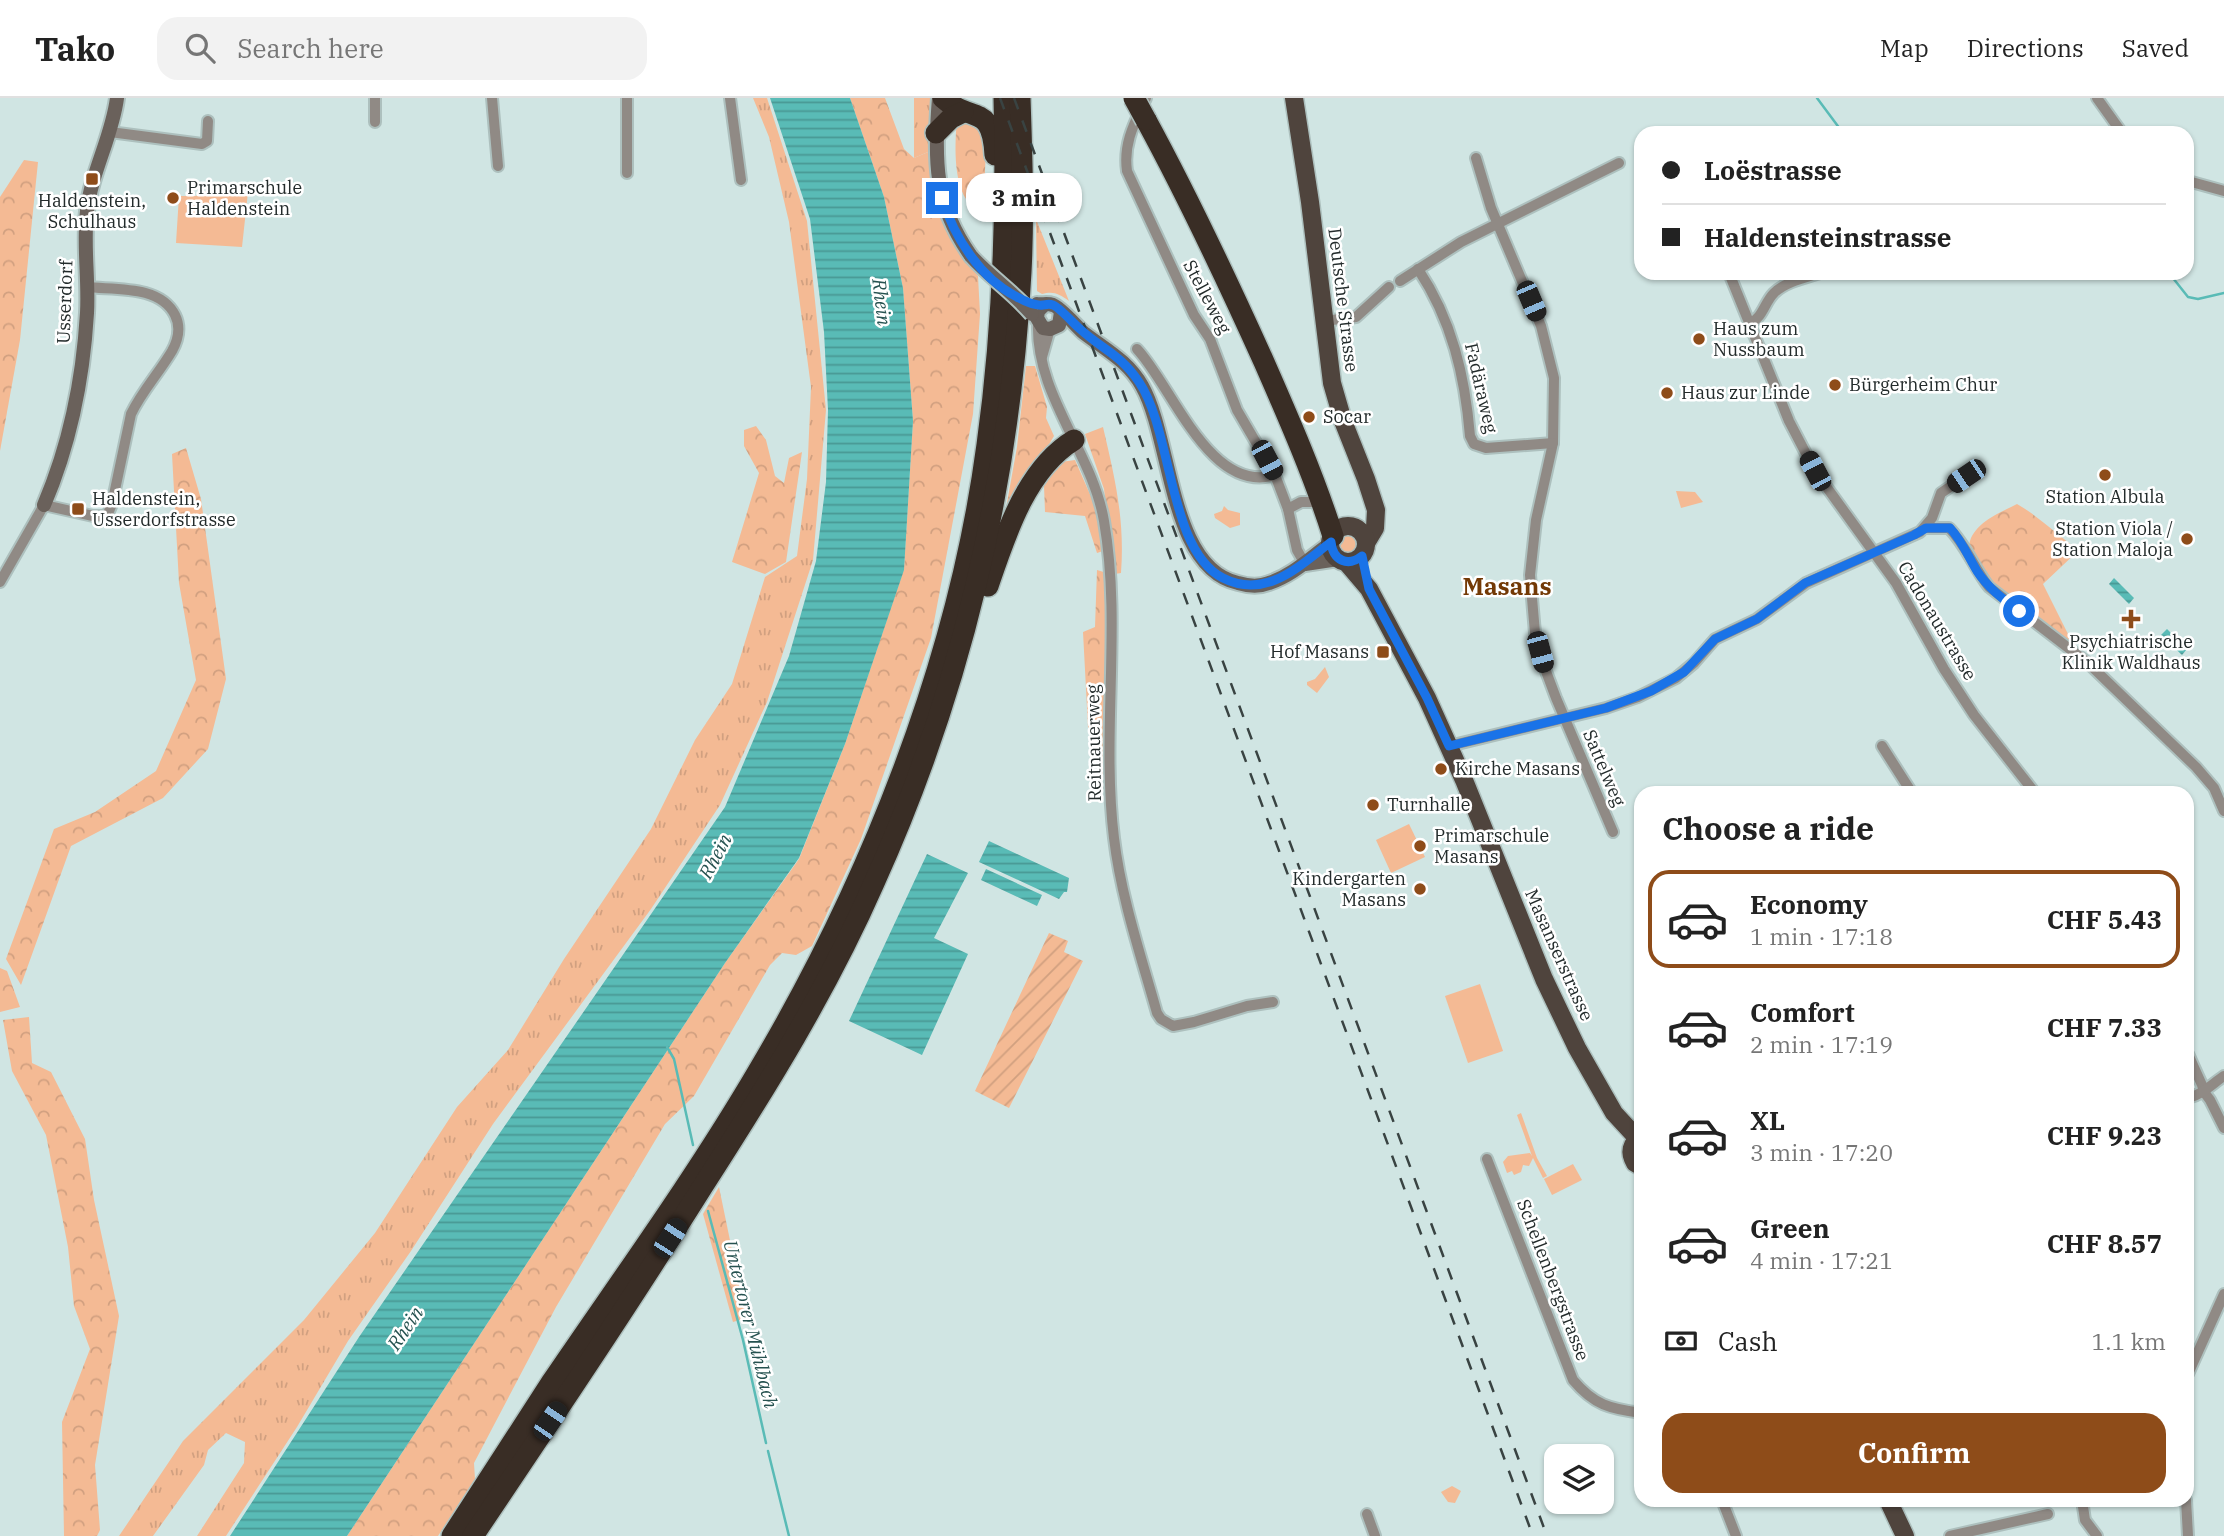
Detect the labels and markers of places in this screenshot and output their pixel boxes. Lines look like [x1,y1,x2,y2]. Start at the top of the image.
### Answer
marker: Haldenstein, Schulhaus [84,171,100,187]
place label: Primarschule Haldenstein [187,176,302,220]
place label: Haldenstein, Schulhaus [38,189,146,233]
marker: Primarschule Haldenstein [165,190,181,206]
place label: Haus zum Nussbaum [1713,317,1805,361]
marker: Haus zum Nussbaum [1691,331,1707,347]
place label: Bürgerheim Chur [1849,373,1997,396]
marker: Bürgerheim Chur [1827,377,1843,393]
place label: Haus zur Linde [1681,381,1810,404]
marker: Haus zur Linde [1659,385,1675,401]
place label: Socar [1323,405,1371,428]
marker: Socar [1301,409,1317,425]
marker: Station Albula [2097,467,2113,483]
place label: Station Albula [2045,485,2165,508]
place label: Haldenstein, Usserdorfstrasse [92,487,236,531]
marker: Haldenstein, Usserdorfstrasse [70,501,86,517]
place label: Station Viola / Station Maloja [2052,517,2173,561]
marker: Station Viola / Station Maloja [2179,531,2195,547]
marker: Psychiatrische Klinik Waldhaus [2121,609,2141,629]
place label: Psychiatrische Klinik Waldhaus [2061,630,2201,674]
place label: Hof Masans [1270,640,1369,663]
marker: Hof Masans [1375,644,1391,660]
place label: Kirche Masans [1455,757,1580,780]
marker: Kirche Masans [1433,761,1449,777]
place label: Turnhalle [1387,793,1471,816]
marker: Turnhalle [1365,797,1381,813]
place label: Primarschule Masans [1434,824,1549,868]
marker: Primarschule Masans [1412,838,1428,854]
place label: Kindergarten Masans [1292,867,1406,911]
marker: Kindergarten Masans [1412,881,1428,897]

